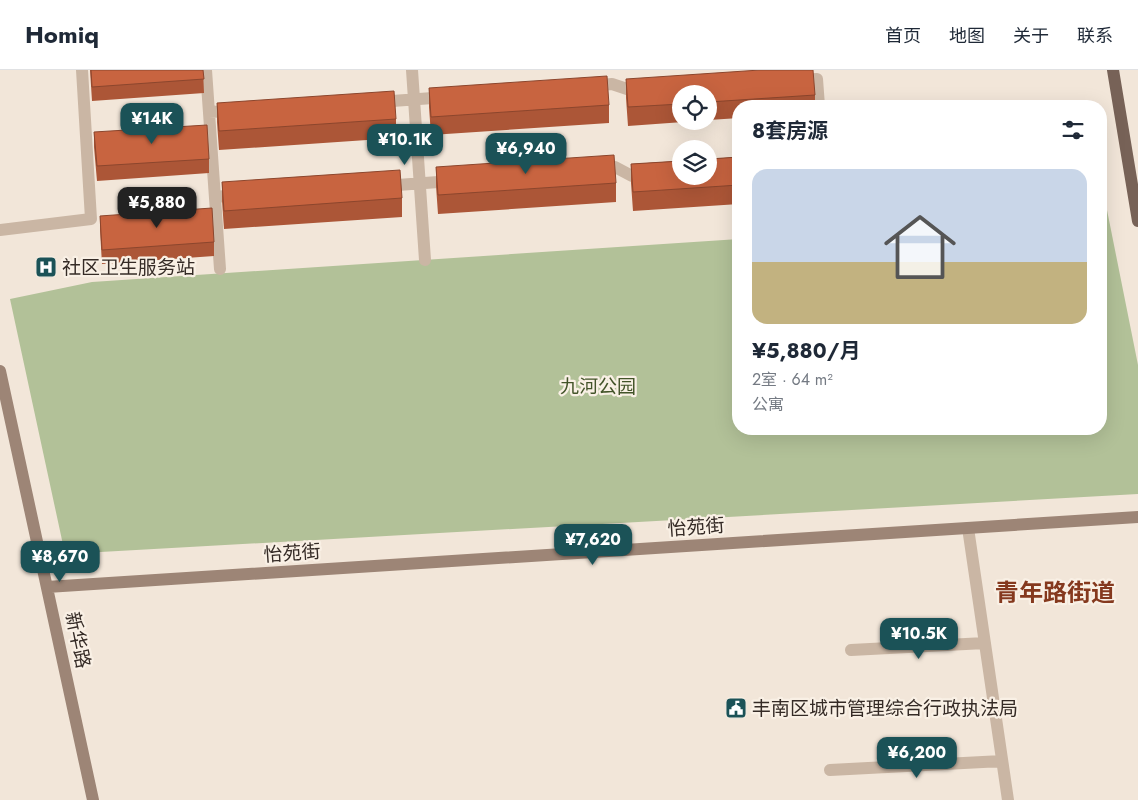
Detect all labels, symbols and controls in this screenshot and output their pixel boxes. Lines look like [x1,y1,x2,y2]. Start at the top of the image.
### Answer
text: Homiq [25,17,99,52]
text: 首页 [885,23,921,49]
text: 地图 [949,23,985,49]
text: 关于 [1013,23,1049,49]
text: 联系 [1077,23,1113,49]
map controls [672,85,717,185]
button: locate [672,85,717,130]
pin: ¥14K [122,102,182,145]
text: ¥14K [131,107,173,130]
text: 8套房源 [752,116,828,146]
icon: filters [1059,116,1087,144]
pin: ¥10.1K [364,124,446,166]
text: ¥10.1K [378,128,432,151]
pin: ¥6,940 [485,132,567,175]
text: ¥6,940 [496,137,556,160]
button: layers [672,140,717,185]
pin: ¥5,880 [116,186,198,229]
text: ¥5,880 [129,191,185,214]
icon: home [875,202,965,292]
place label: 社区卫生服务站 [62,254,195,281]
hospital icon: 社区卫生服务站 [34,255,58,279]
text: ¥5,880/月 [752,336,860,366]
text: 2室 · 64 m² [752,368,833,391]
park label: 九河公园 [560,373,636,400]
text: 公寓 [752,393,784,416]
street label: 怡苑街 [667,512,725,542]
pin: ¥7,620 [552,524,634,566]
text: ¥7,620 [565,528,621,551]
street label: 怡苑街 [263,538,321,568]
pin: ¥8,670 [19,540,101,583]
text: ¥8,670 [32,545,88,568]
district label: 青年路街道 [995,575,1115,610]
street label: 新华路 [59,609,97,671]
pin: ¥10.5K [878,618,960,660]
text: ¥10.5K [891,622,947,645]
place label: 丰南区城市管理综合行政执法局 [752,695,1018,722]
public building icon: 丰南区城市管理综合行政执法局 [724,696,748,720]
pin: ¥6,200 [876,736,958,779]
text: ¥6,200 [888,741,946,764]

